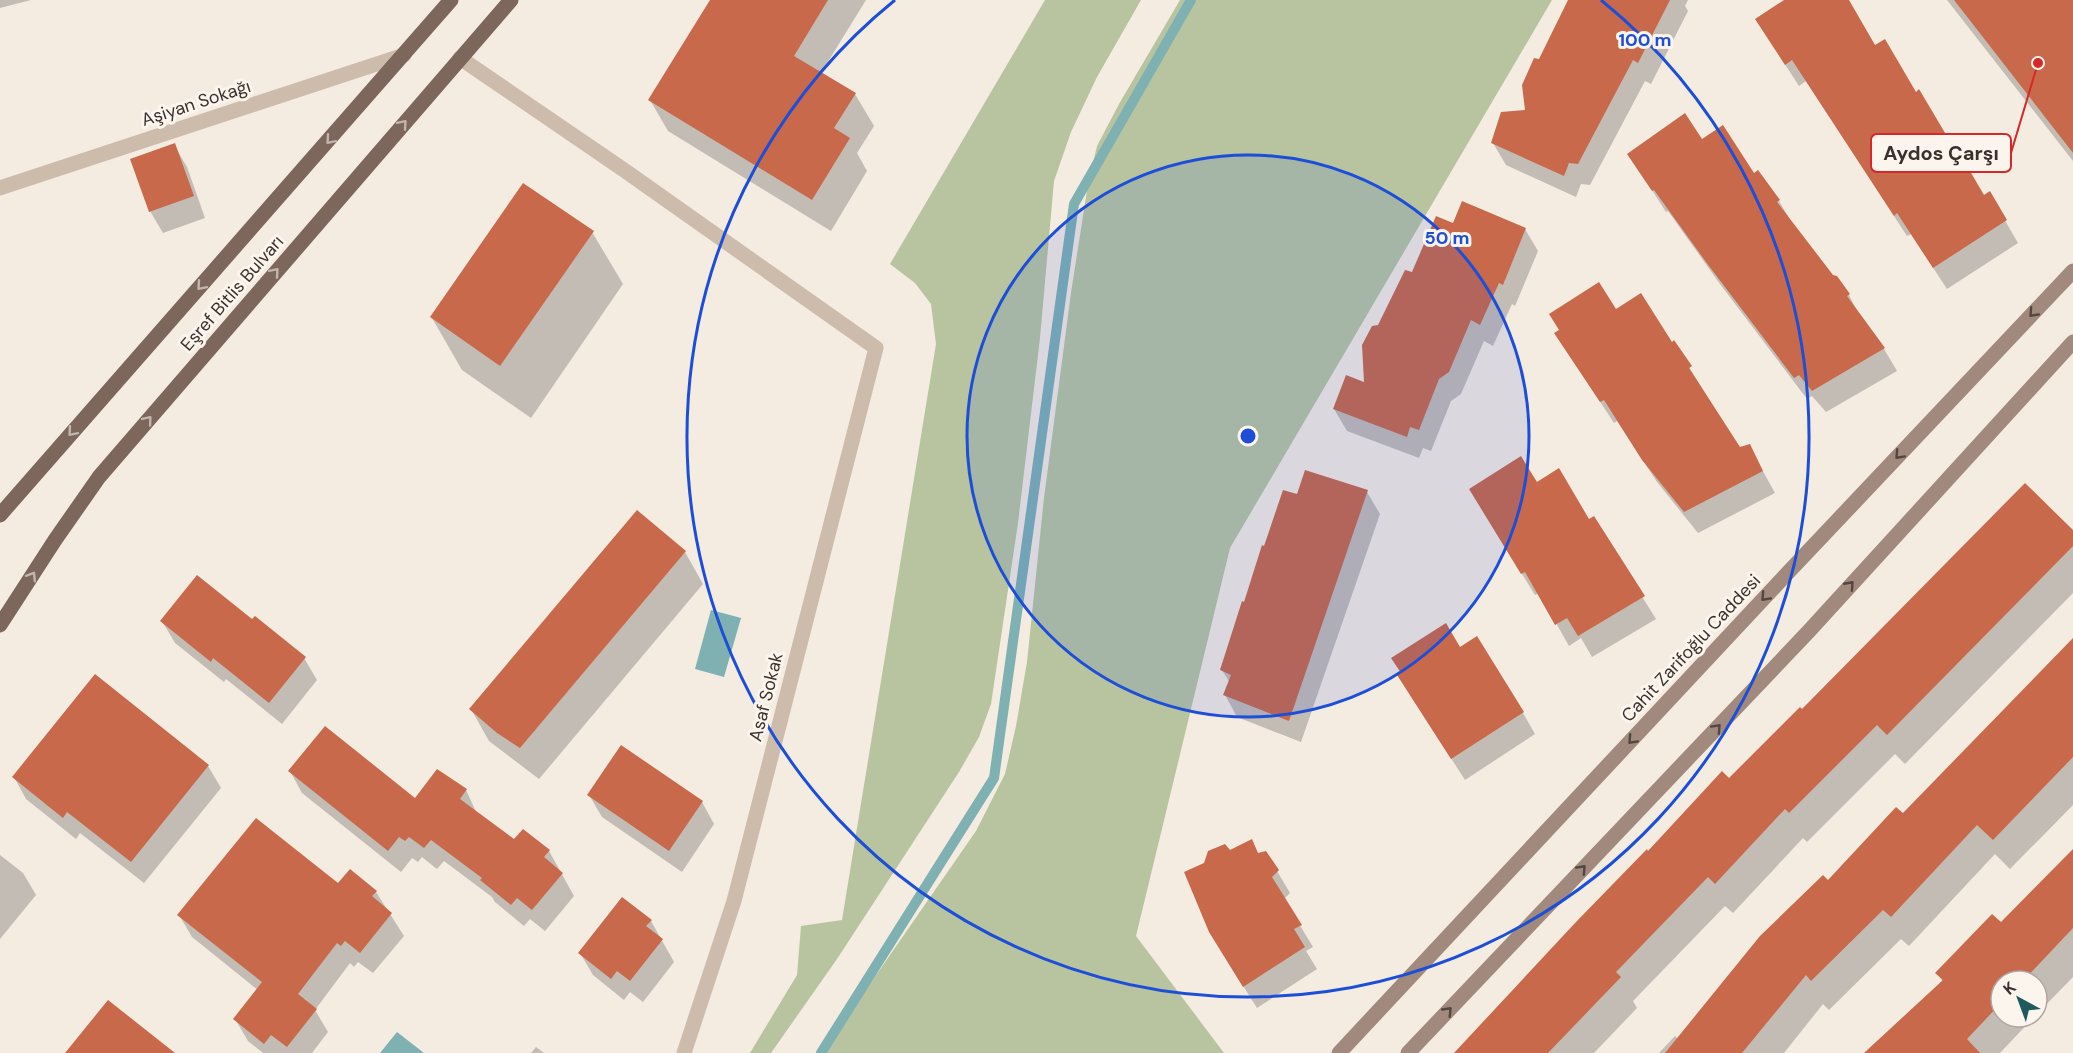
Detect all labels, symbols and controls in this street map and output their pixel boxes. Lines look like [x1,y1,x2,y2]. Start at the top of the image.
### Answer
text: 100 m [1618,28,1672,52]
street label: Aşiyan Sokağı [138,74,254,132]
one-way arrow [396,120,407,131]
one-way arrow [326,133,337,143]
callout: Aydos Çarşı [1871,134,2011,172]
text: Aydos Çarşı [1883,140,1999,166]
text: 50 m [1424,226,1470,250]
street label: Eşref Bitlis Bulvarı [175,230,289,356]
one-way arrow [268,268,279,279]
one-way arrow [197,279,208,290]
one-way arrow [2029,307,2040,317]
one-way arrow [141,416,152,427]
one-way arrow [69,425,80,436]
centre of rings [1238,426,1258,446]
one-way arrow [1895,448,1906,459]
street label: Cahit Zarifoğlu Caddesi [1616,569,1766,727]
one-way arrow [24,571,35,582]
one-way arrow [1843,582,1854,592]
one-way arrow [1761,590,1772,601]
street label: Asaf Sokak [743,650,789,744]
one-way arrow [1709,724,1720,735]
one-way arrow [1628,733,1639,743]
one-way arrow [1575,866,1586,877]
north arrow [1989,969,2049,1029]
text: K [1999,976,2021,999]
one-way arrow [1441,1007,1452,1018]

